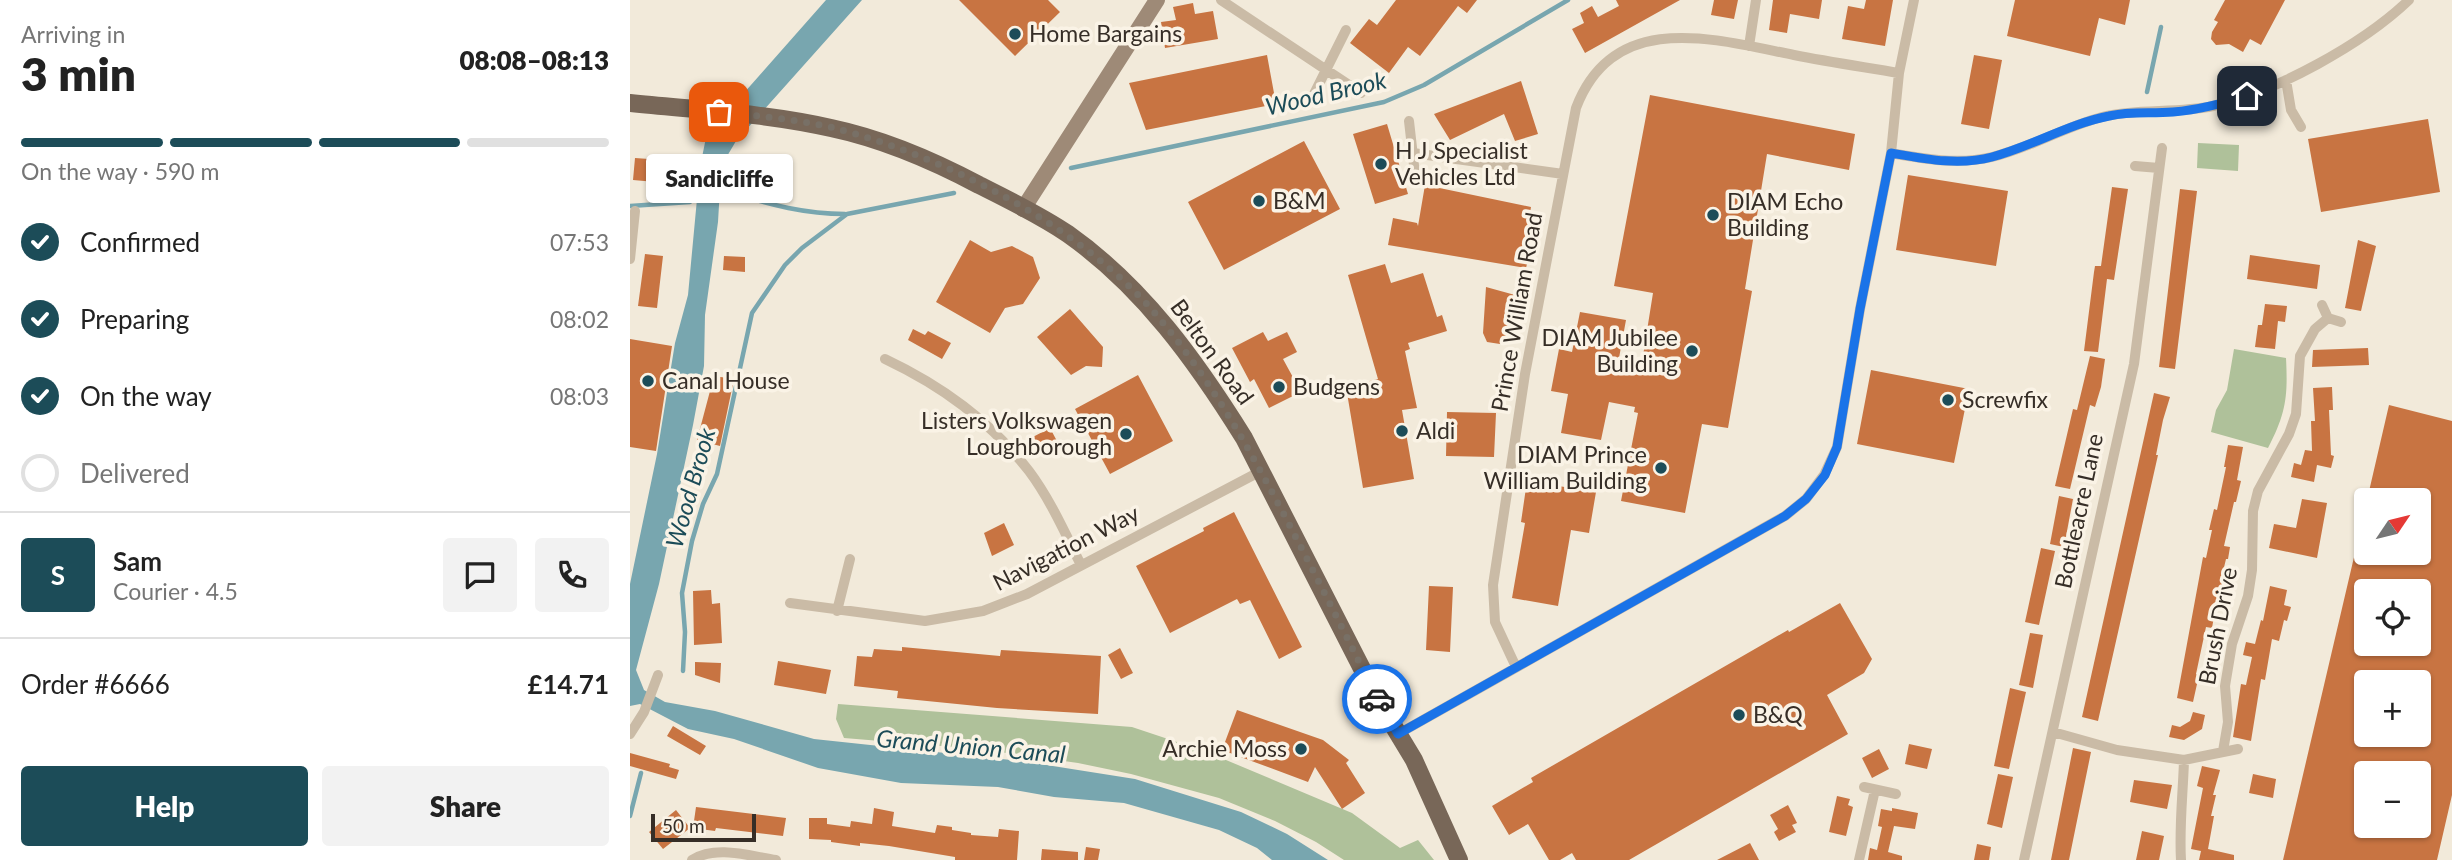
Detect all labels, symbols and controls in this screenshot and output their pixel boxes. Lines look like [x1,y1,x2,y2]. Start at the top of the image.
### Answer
place label: Home Bargains [1029,19,1182,47]
text: Arriving in [21,20,125,48]
marker: Home Bargains [1007,26,1023,42]
text: 08:08–08:13 [459,44,609,76]
text: 3 min [21,46,136,101]
water label: Wood Brook [1262,64,1390,121]
pin [2217,66,2277,126]
icon: home [2228,77,2266,115]
pin [689,82,749,142]
icon: bag [700,93,738,131]
place label: H J Specialist Vehicles Ltd [1395,136,1528,190]
callout: Sandicliffe [645,154,792,203]
marker: H J Specialist Vehicles Ltd [1373,156,1389,172]
text: On the way · 590 m [21,157,220,185]
text: Sandicliffe [665,164,774,192]
place label: B&M [1273,186,1326,214]
place label: DIAM Echo Building [1727,187,1843,241]
marker: B&M [1251,193,1267,209]
marker: DIAM Echo Building [1705,207,1721,223]
street label: Prince William Road [1485,210,1547,414]
icon: check [21,223,59,261]
text: Confirmed [80,226,200,258]
text: 07:53 [550,228,609,256]
street label: Belton Road [1165,293,1260,409]
icon: check [21,300,59,338]
text: Preparing [80,303,189,335]
text: 08:02 [550,305,609,333]
place label: DIAM Jubilee Building [1542,323,1678,377]
marker: DIAM Jubilee Building [1684,343,1700,359]
place label: Canal House [662,366,790,394]
place label: Budgens [1293,372,1380,400]
marker: Canal House [640,373,656,389]
icon: check [21,377,59,415]
marker: Budgens [1271,379,1287,395]
text: On the way [80,380,212,412]
text: 08:03 [550,382,609,410]
place label: Screwfix [1962,385,2049,413]
marker: Screwfix [1940,392,1956,408]
place label: Listers Volkswagen Loughborough [921,406,1112,460]
place label: Aldi [1416,416,1455,444]
marker: Aldi [1394,423,1410,439]
water label: Wood Brook [659,424,721,551]
marker: Listers Volkswagen Loughborough [1118,426,1134,442]
street label: Bottleacre Lane [2048,431,2108,591]
place label: DIAM Prince William Building [1484,440,1647,494]
text: Delivered [80,457,190,489]
marker: DIAM Prince William Building [1653,460,1669,476]
north arrow [2354,488,2431,565]
map controls [2354,488,2431,838]
street label: Navigation Way [988,498,1143,596]
button: chat [443,538,517,612]
button: phone [535,538,609,612]
text: Sam [113,545,162,577]
text: S [51,559,65,591]
street label: Brush Drive [2192,565,2242,687]
text: Courier · 4.5 [113,577,238,605]
button: locate [2354,579,2431,656]
courier [1342,664,1412,734]
text: Order #6666 [21,668,170,700]
text: £14.71 [527,668,609,700]
button: + [2354,670,2431,747]
icon: car [1358,680,1396,718]
place label: B&Q [1753,700,1803,728]
marker: B&Q [1731,707,1747,723]
water label: Grand Union Canal [875,723,1067,768]
place label: Archie Moss [1162,734,1287,762]
marker: Archie Moss [1293,741,1309,757]
button: − [2354,761,2431,838]
button: Help [21,766,308,846]
button: Share [322,766,609,846]
scale bar [651,811,756,843]
text: 50 m [662,814,705,837]

